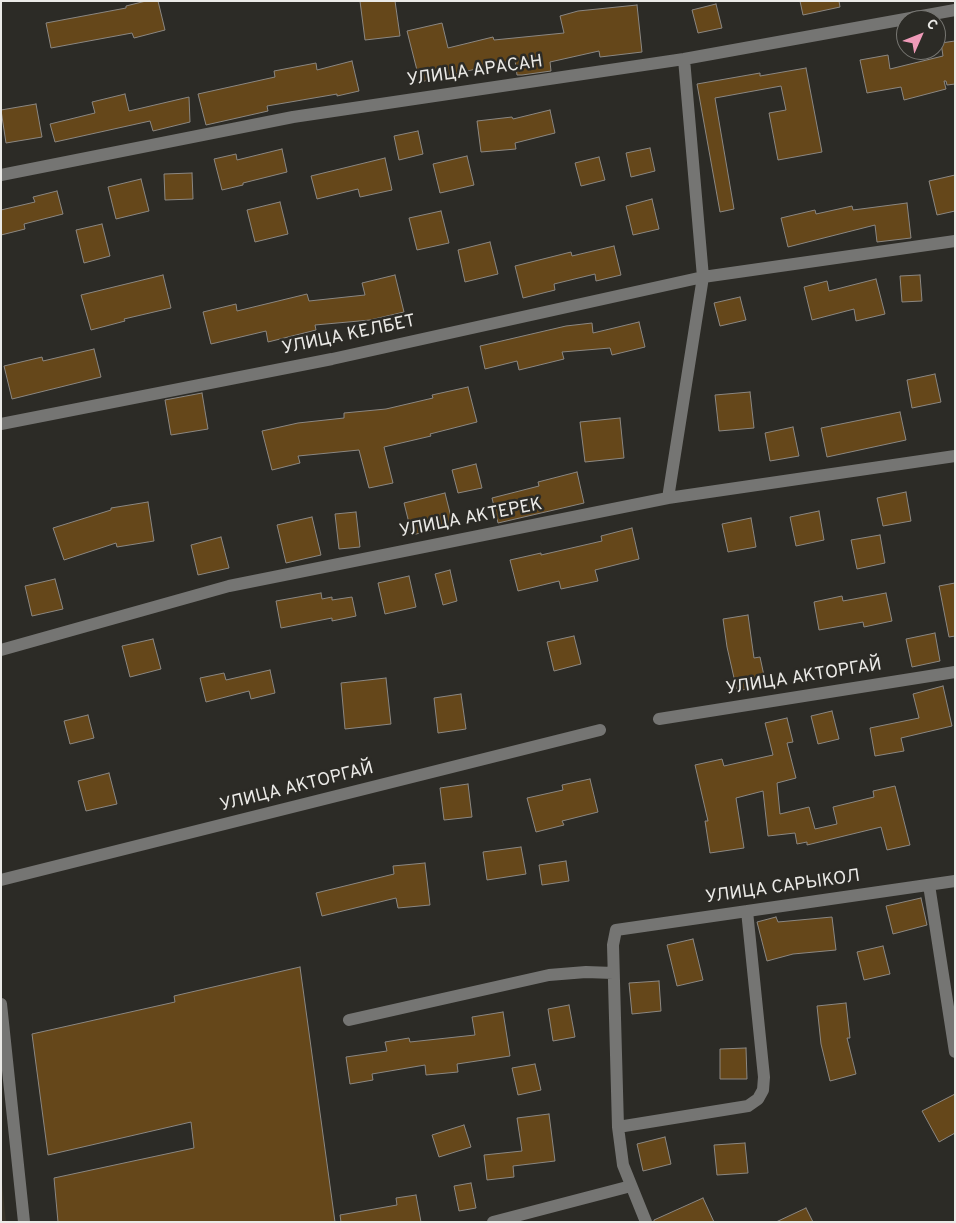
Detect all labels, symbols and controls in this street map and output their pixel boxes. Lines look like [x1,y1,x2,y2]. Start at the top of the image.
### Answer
north arrow [896,10,946,60]
text: С [922,16,941,34]
street label: УЛИЦА АРАСАН [406,52,544,92]
street label: УЛИЦА КЕЛБЕТ [280,311,418,361]
street label: УЛИЦА АКТЕРЕК [398,495,544,543]
street label: УЛИЦА АКТОРГАЙ [725,655,883,701]
street label: УЛИЦА АКТОРГАЙ [218,758,376,818]
street label: УЛИЦА САРЫКОЛ [704,866,862,910]

